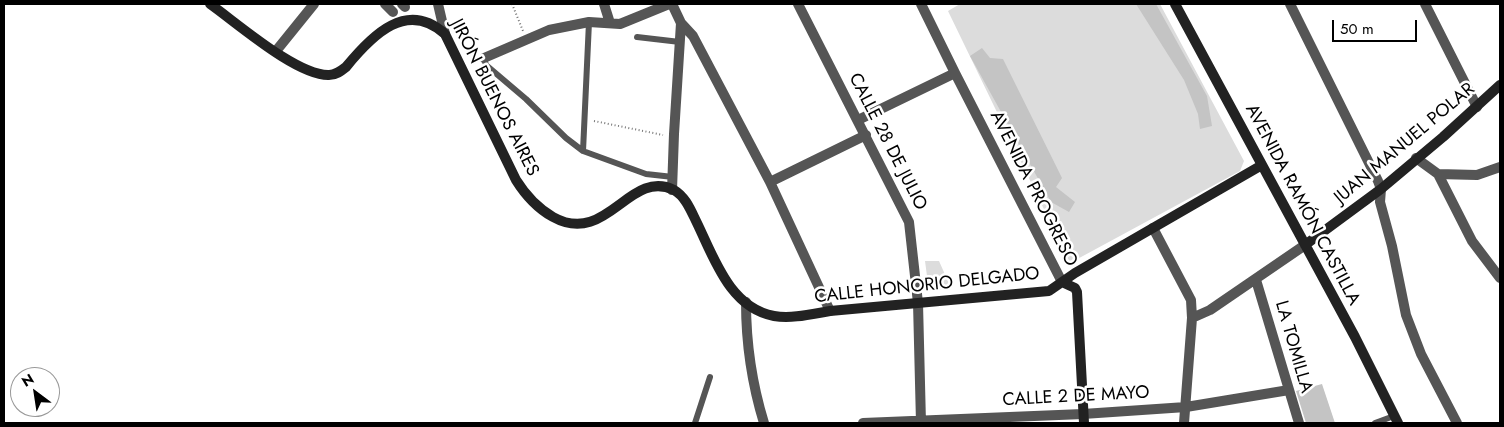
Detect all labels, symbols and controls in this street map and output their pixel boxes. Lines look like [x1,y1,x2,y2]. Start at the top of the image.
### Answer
scale bar [1334,10,1419,42]
street label: JIRÓN BUENOS AIRES [445,16,543,180]
text: 50 m [1340,18,1374,40]
street label: CALLE 28 DE JULIO [843,70,931,214]
street label: JUAN MANUEL POLAR [1330,79,1480,209]
street label: AVENIDA RAMÓN CASTILLA [1240,101,1364,309]
street label: AVENIDA PROGRESO [984,108,1082,270]
street label: CALLE HONORIO DELGADO [813,263,1041,309]
street label: LA TOMILLA [1269,298,1317,396]
north arrow [10,367,60,417]
text: N [18,369,38,391]
street label: CALLE 2 DE MAYO [1002,382,1150,412]

